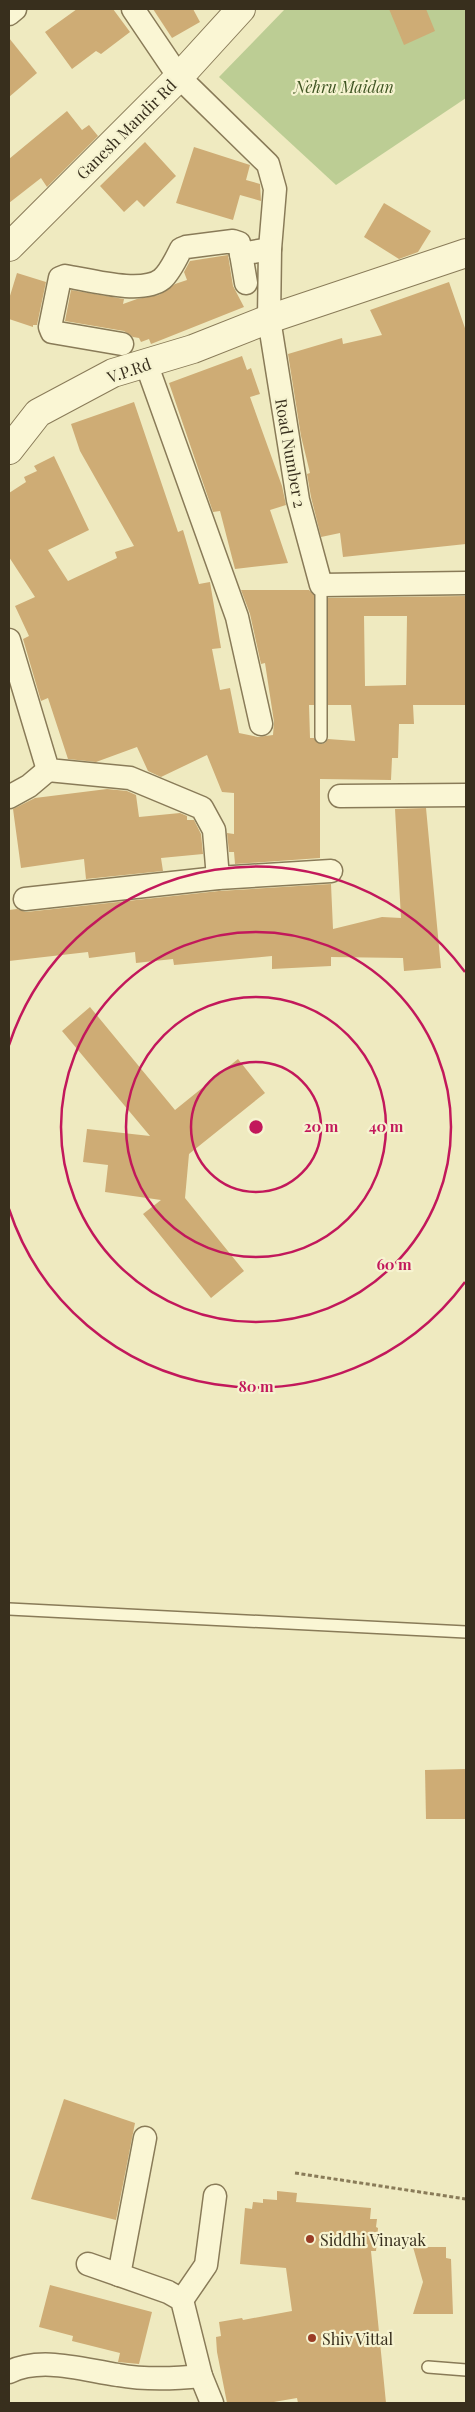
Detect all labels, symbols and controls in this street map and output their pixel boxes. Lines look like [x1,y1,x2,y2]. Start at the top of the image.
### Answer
street label: Ganesh Mandir Rd [72,75,180,183]
park label: Nehru Maidan [292,76,394,97]
street label: V.P.Rd [103,353,154,388]
street label: Road Number 2 [271,397,311,509]
text: 20 m [304,1116,339,1136]
text: 40 m [369,1116,404,1136]
centre of rings [247,1118,265,1136]
text: 60 m [376,1254,412,1274]
text: 80 m [238,1376,274,1396]
place label: Siddhi Vinayak [320,2229,426,2250]
marker: Siddhi Vinayak [304,2233,316,2245]
place label: Shiv Vittal [322,2328,394,2349]
marker: Shiv Vittal [306,2332,318,2344]

